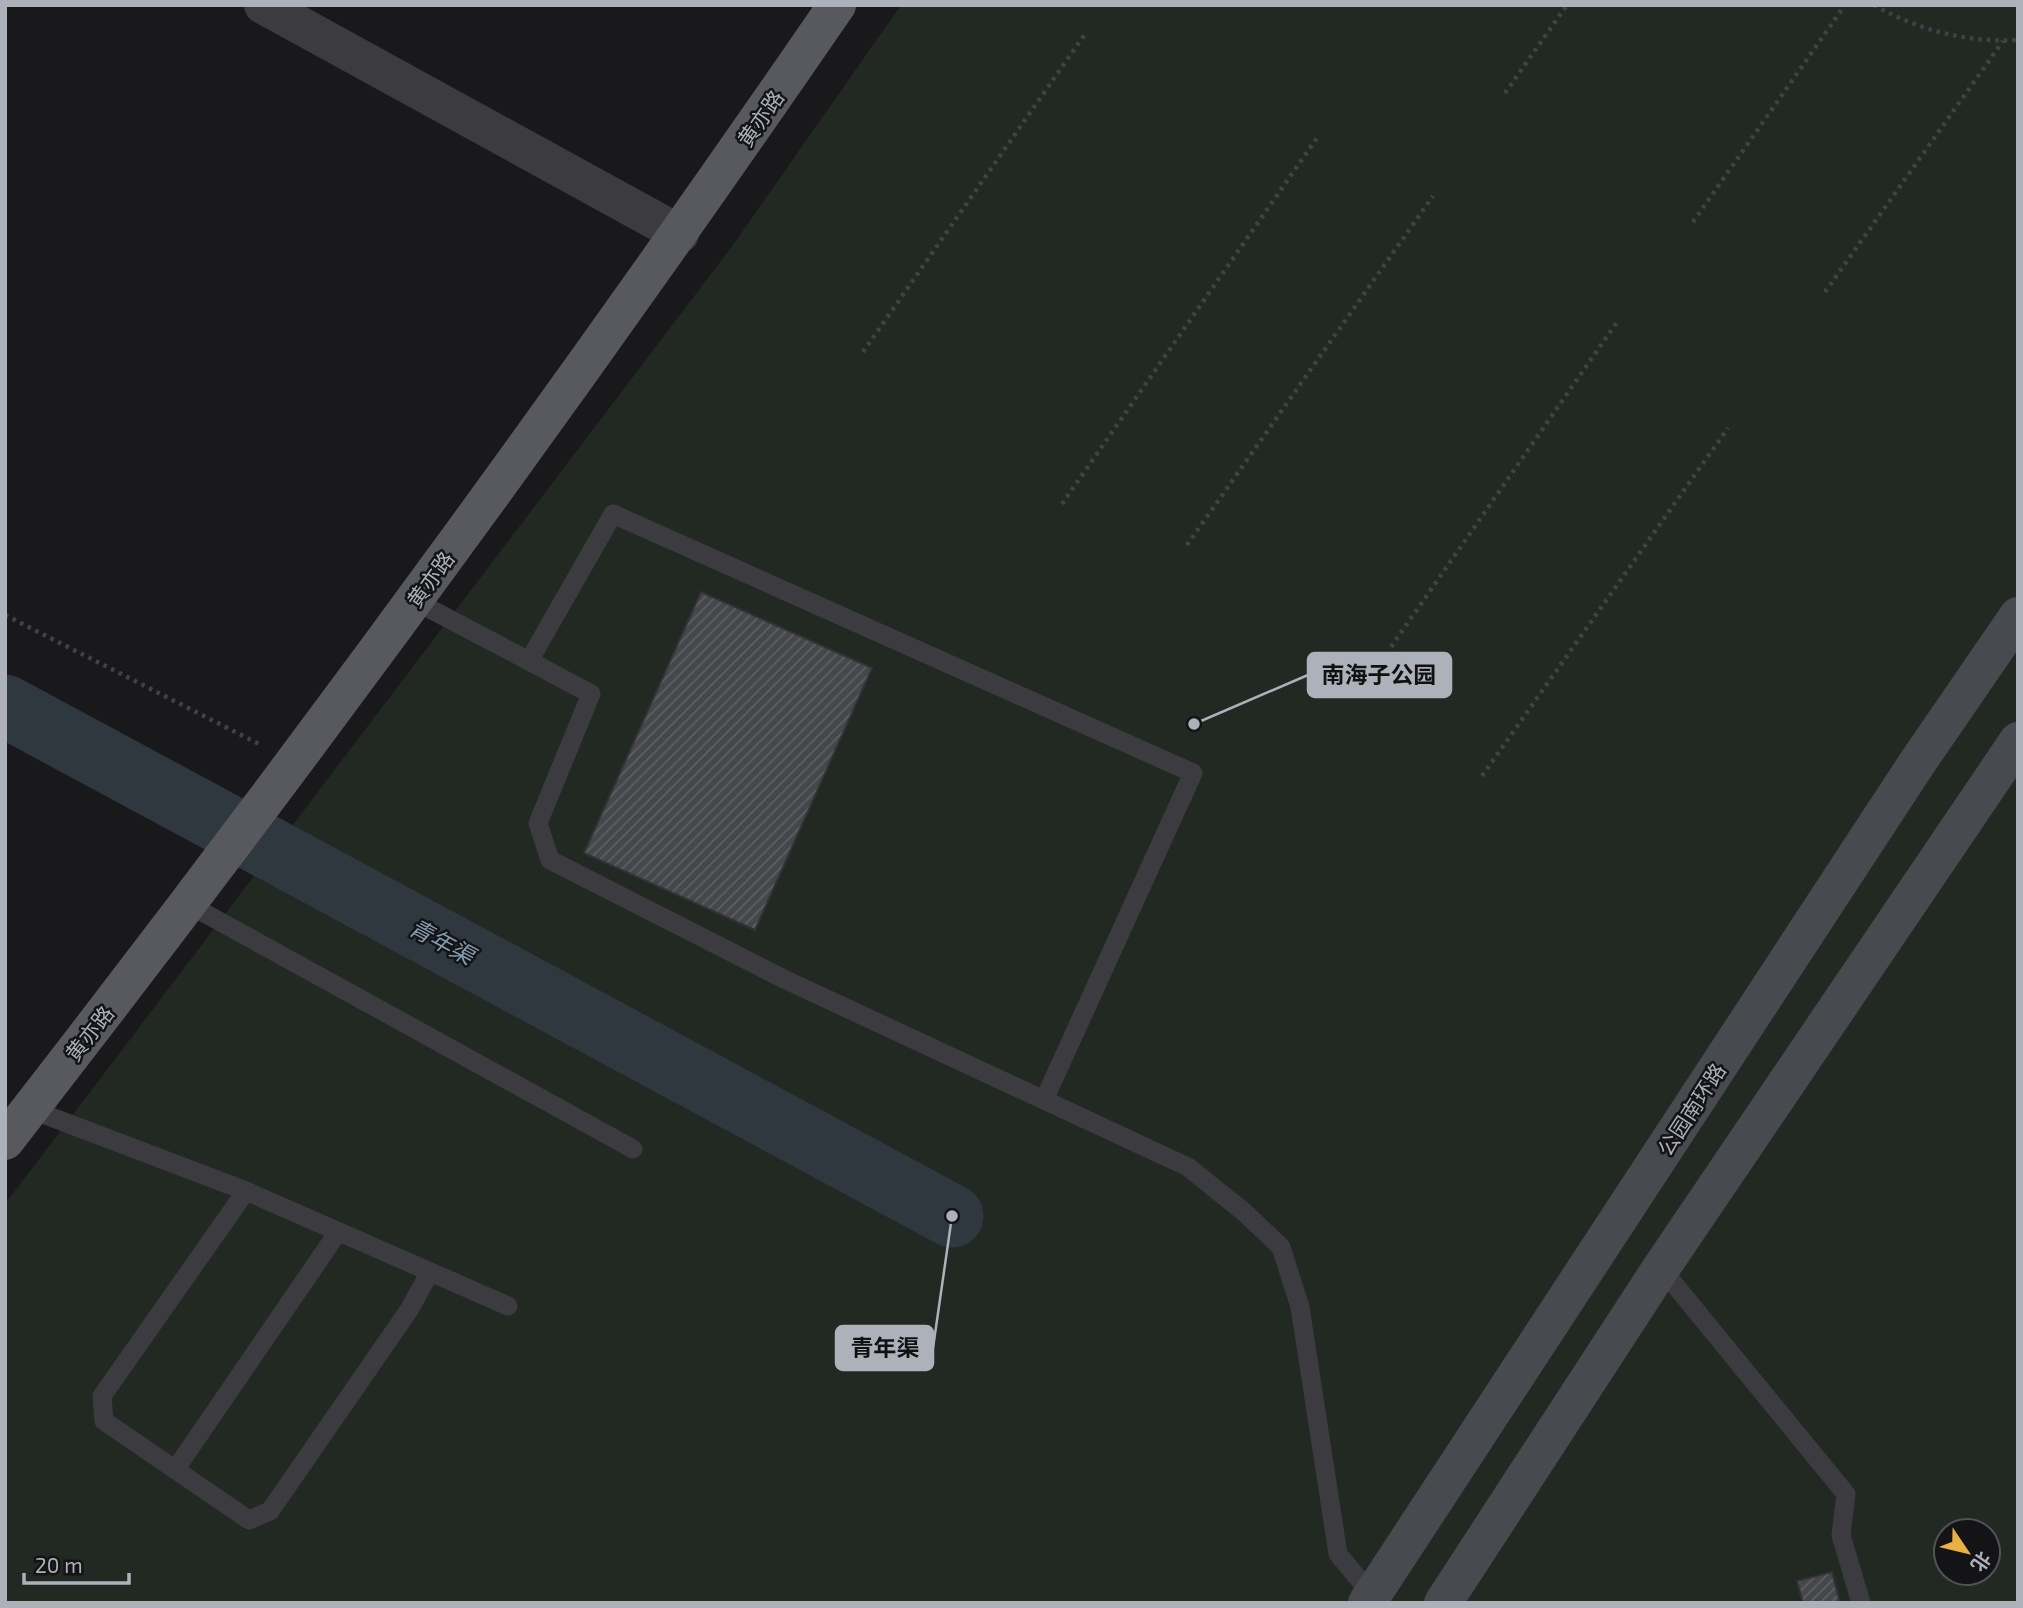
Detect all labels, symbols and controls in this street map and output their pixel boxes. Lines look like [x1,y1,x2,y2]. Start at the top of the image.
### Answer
street label: 黄亦路 [732,85,788,151]
street label: 黄亦路 [401,546,459,612]
callout: 南海子公园 [1308,653,1451,697]
text: 南海子公园 [1322,660,1437,688]
water label: 青年渠 [405,912,482,971]
street label: 黄亦路 [60,1000,118,1066]
street label: 公园南环路 [1652,1058,1730,1160]
callout: 青年渠 [836,1326,933,1370]
text: 青年渠 [851,1333,920,1361]
north arrow [1932,1517,2002,1587]
scale bar [24,1542,130,1586]
text: 北 [1966,1548,1996,1576]
text: 20 m [35,1552,83,1577]

